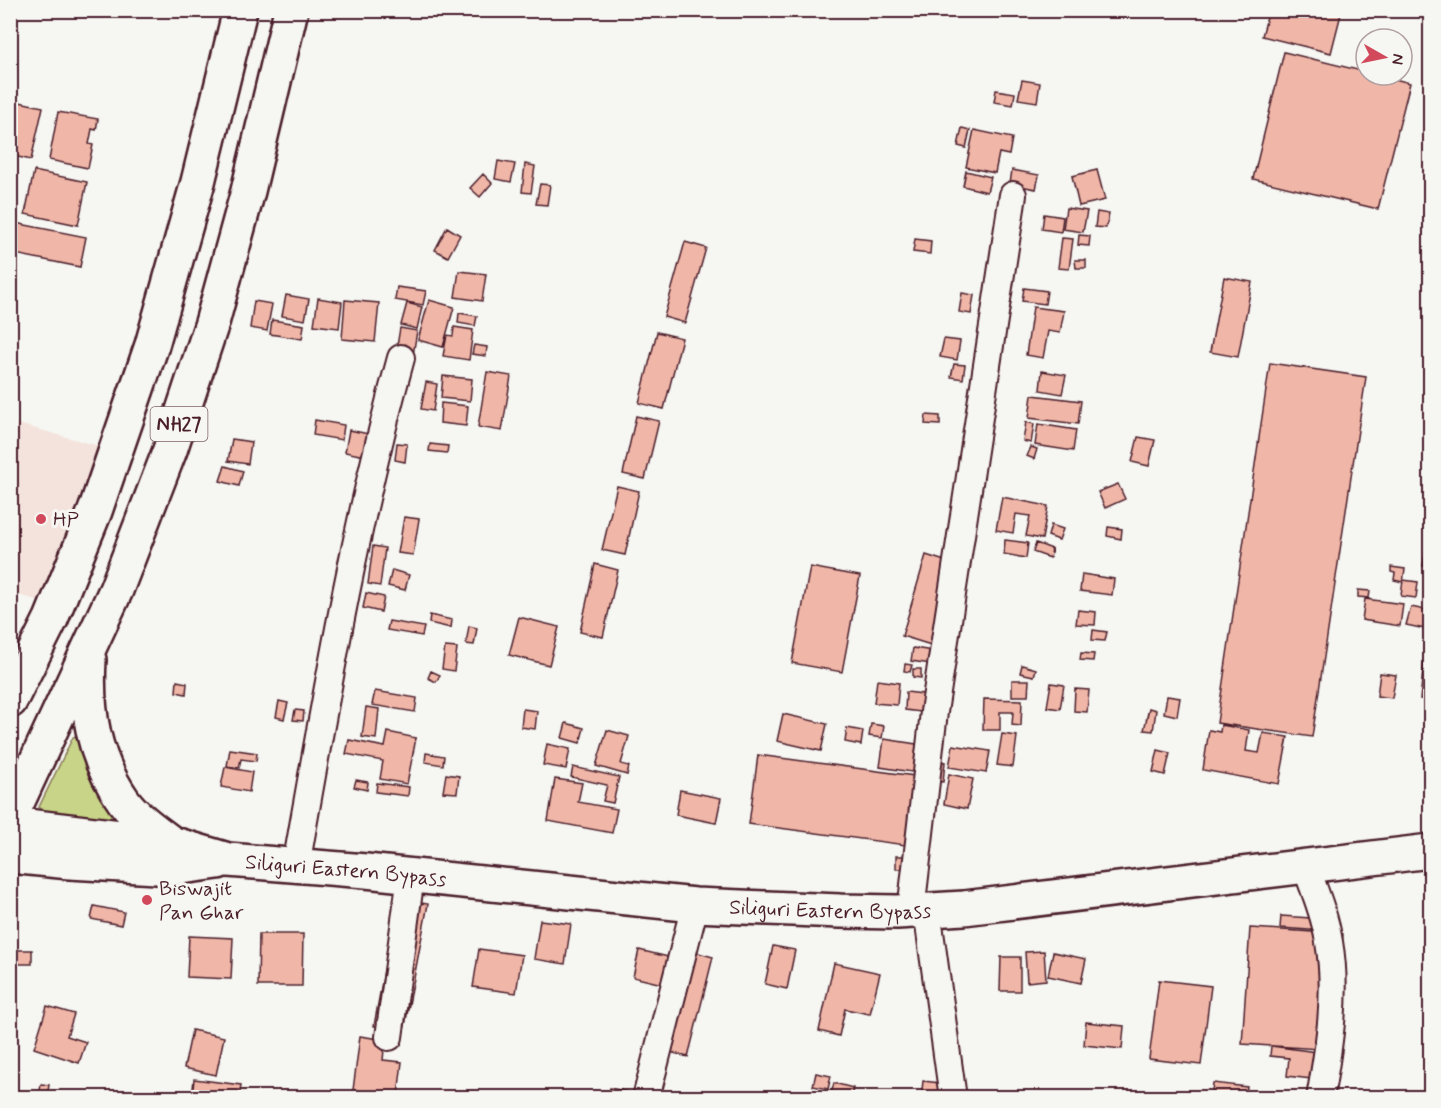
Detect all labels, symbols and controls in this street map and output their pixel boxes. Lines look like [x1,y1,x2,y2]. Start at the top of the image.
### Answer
north arrow [1354,27,1414,87]
text: N [1386,52,1409,66]
road number: NH27 [150,407,207,441]
place label: HP [53,506,79,534]
marker: HP [34,512,48,526]
street label: Siliguri Eastern Bypass [244,848,448,894]
place label: Biswajit Pan Ghar [159,875,244,927]
marker: Biswajit Pan Ghar [140,893,154,907]
street label: Siliguri Eastern Bypass [729,893,932,927]

